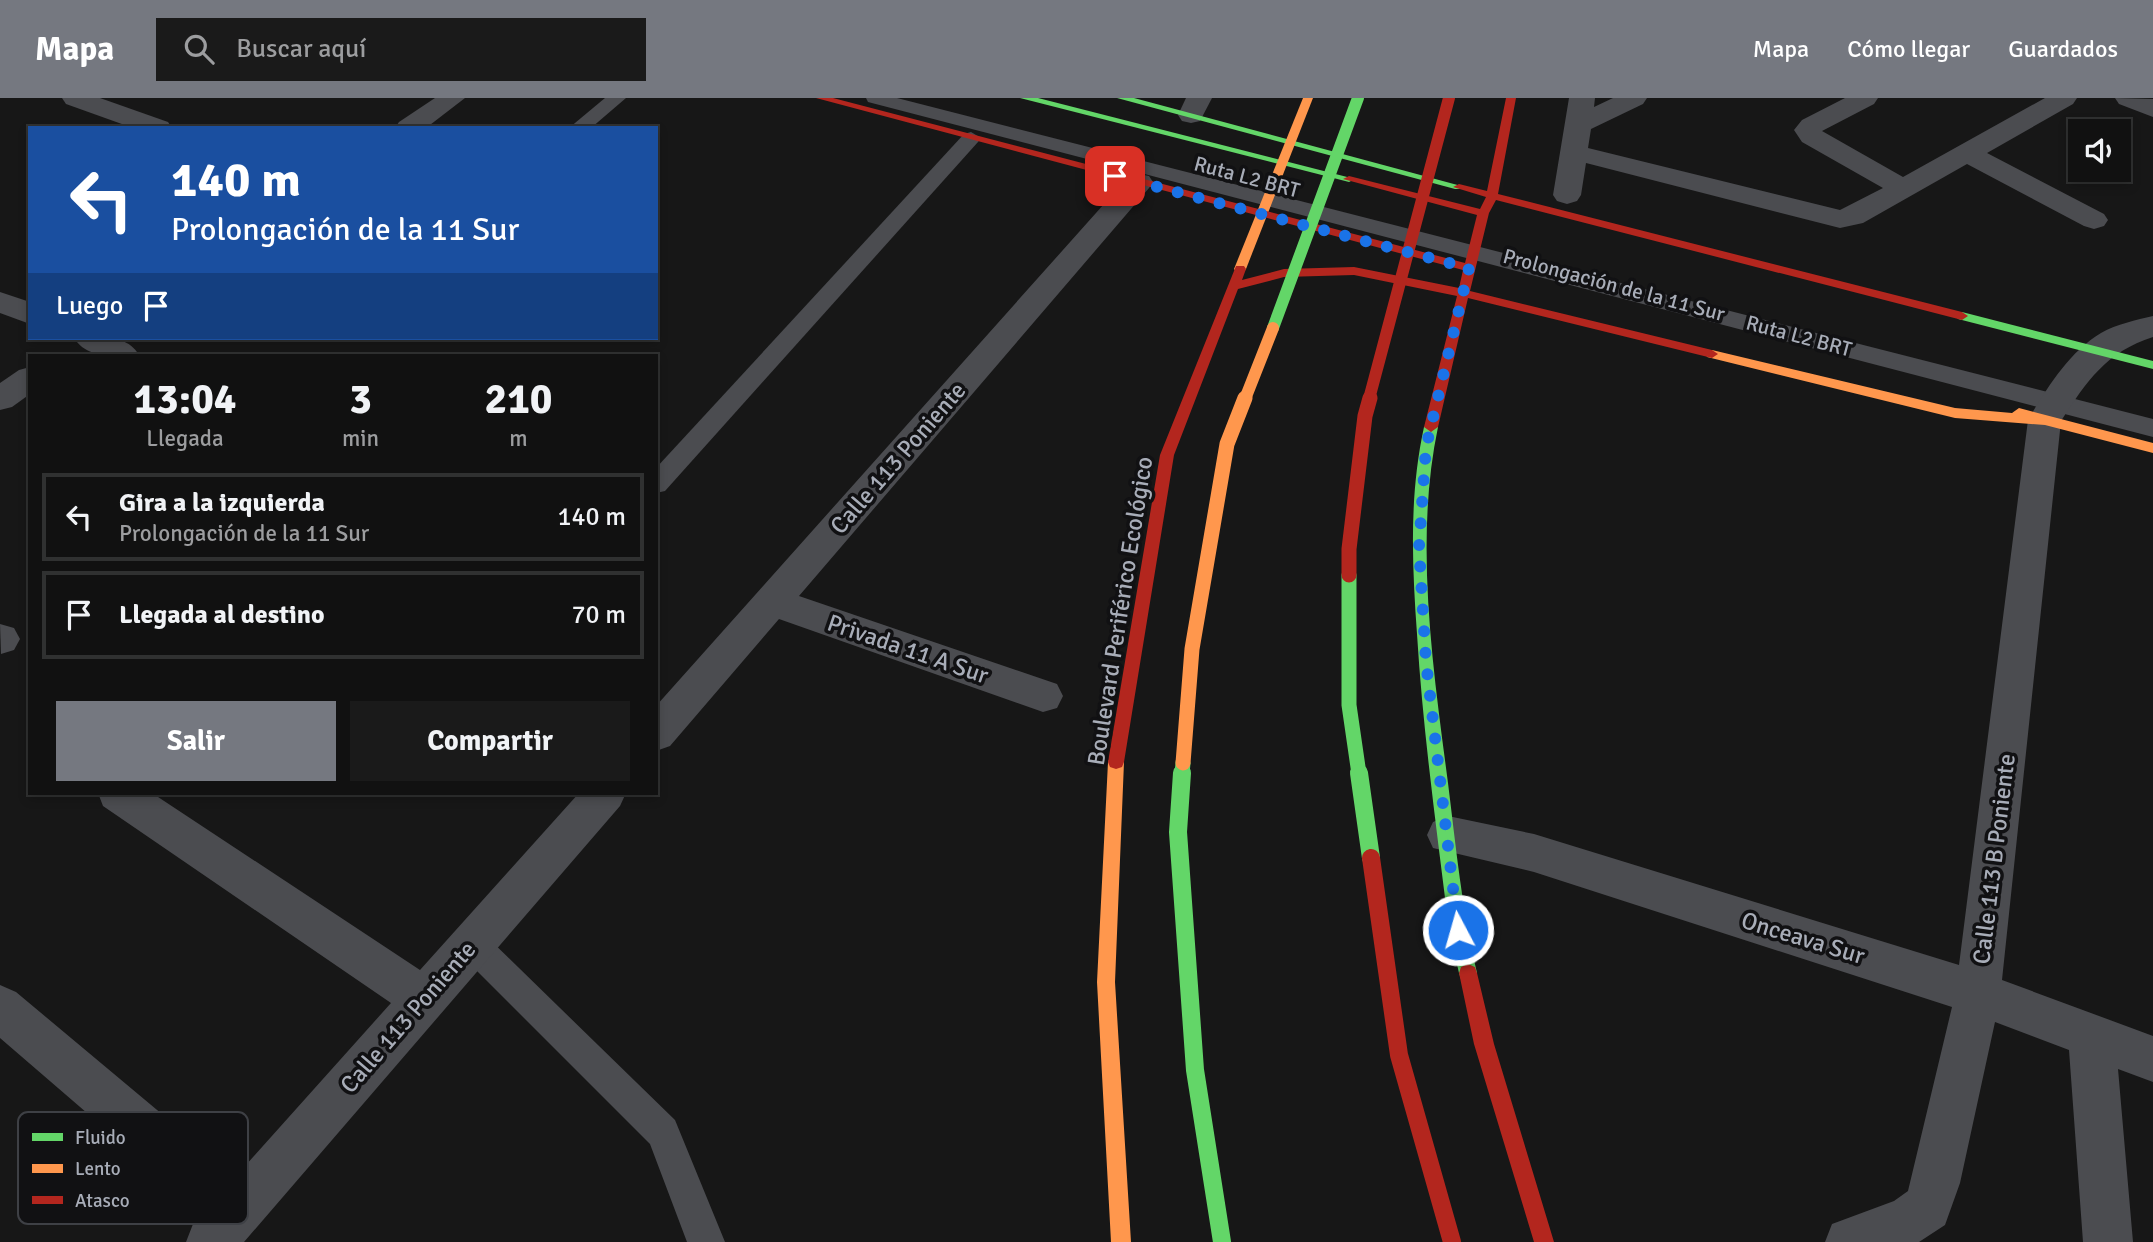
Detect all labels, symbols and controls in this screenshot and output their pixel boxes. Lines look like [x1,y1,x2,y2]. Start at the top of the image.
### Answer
search box [156,18,646,81]
text: Mapa [35,29,114,70]
icon: search [180,30,218,68]
text: Buscar aquí [236,33,366,65]
text: Mapa [1753,34,1809,64]
text: Cómo llegar [1847,34,1970,64]
text: Guardados [2008,34,2118,64]
map controls [2068,119,2131,182]
button: sound [2068,119,2131,182]
pin [1085,146,1145,206]
text: 140 m [171,150,301,210]
street label: Ruta L2 BRT [1191,150,1303,204]
icon: left [56,154,147,245]
icon: arrive [1096,157,1134,195]
text: Prolongación de la 11 Sur [171,210,519,249]
street label: Prolongación de la 11 Sur [1500,243,1728,327]
icon: arrive [137,287,175,325]
text: Luego [56,290,123,322]
street label: Ruta L2 BRT [1743,309,1855,363]
text: 13:04 [133,374,237,425]
text: 3 [349,374,372,425]
text: 210 [484,374,553,425]
street label: Calle 113 Poniente [824,376,972,540]
text: Llegada [146,424,224,453]
text: min [342,424,379,453]
text: m [509,424,528,453]
street label: Boulevard Periférico Ecológico [1081,454,1159,768]
text: Gira a la izquierda [119,487,325,519]
icon: left [60,498,98,536]
text: 140 m [557,501,626,533]
text: Prolongación de la 11 Sur [119,519,369,548]
icon: arrive [60,596,98,634]
text: Llegada al destino [119,599,325,631]
text: 70 m [571,599,626,631]
street label: Privada 11 A Sur [824,607,993,691]
button: Salir [56,701,336,781]
button: Compartir [350,701,630,781]
street label: Calle 113 B Poniente [1966,752,2022,966]
position arrow [1421,893,1495,967]
street label: Onceava Sur [1738,905,1868,971]
street label: Calle 113 Poniente [334,935,482,1099]
legend [18,1112,248,1224]
text: Fluido [75,1126,126,1150]
text: Lento [75,1157,121,1181]
text: Atasco [75,1189,130,1213]

